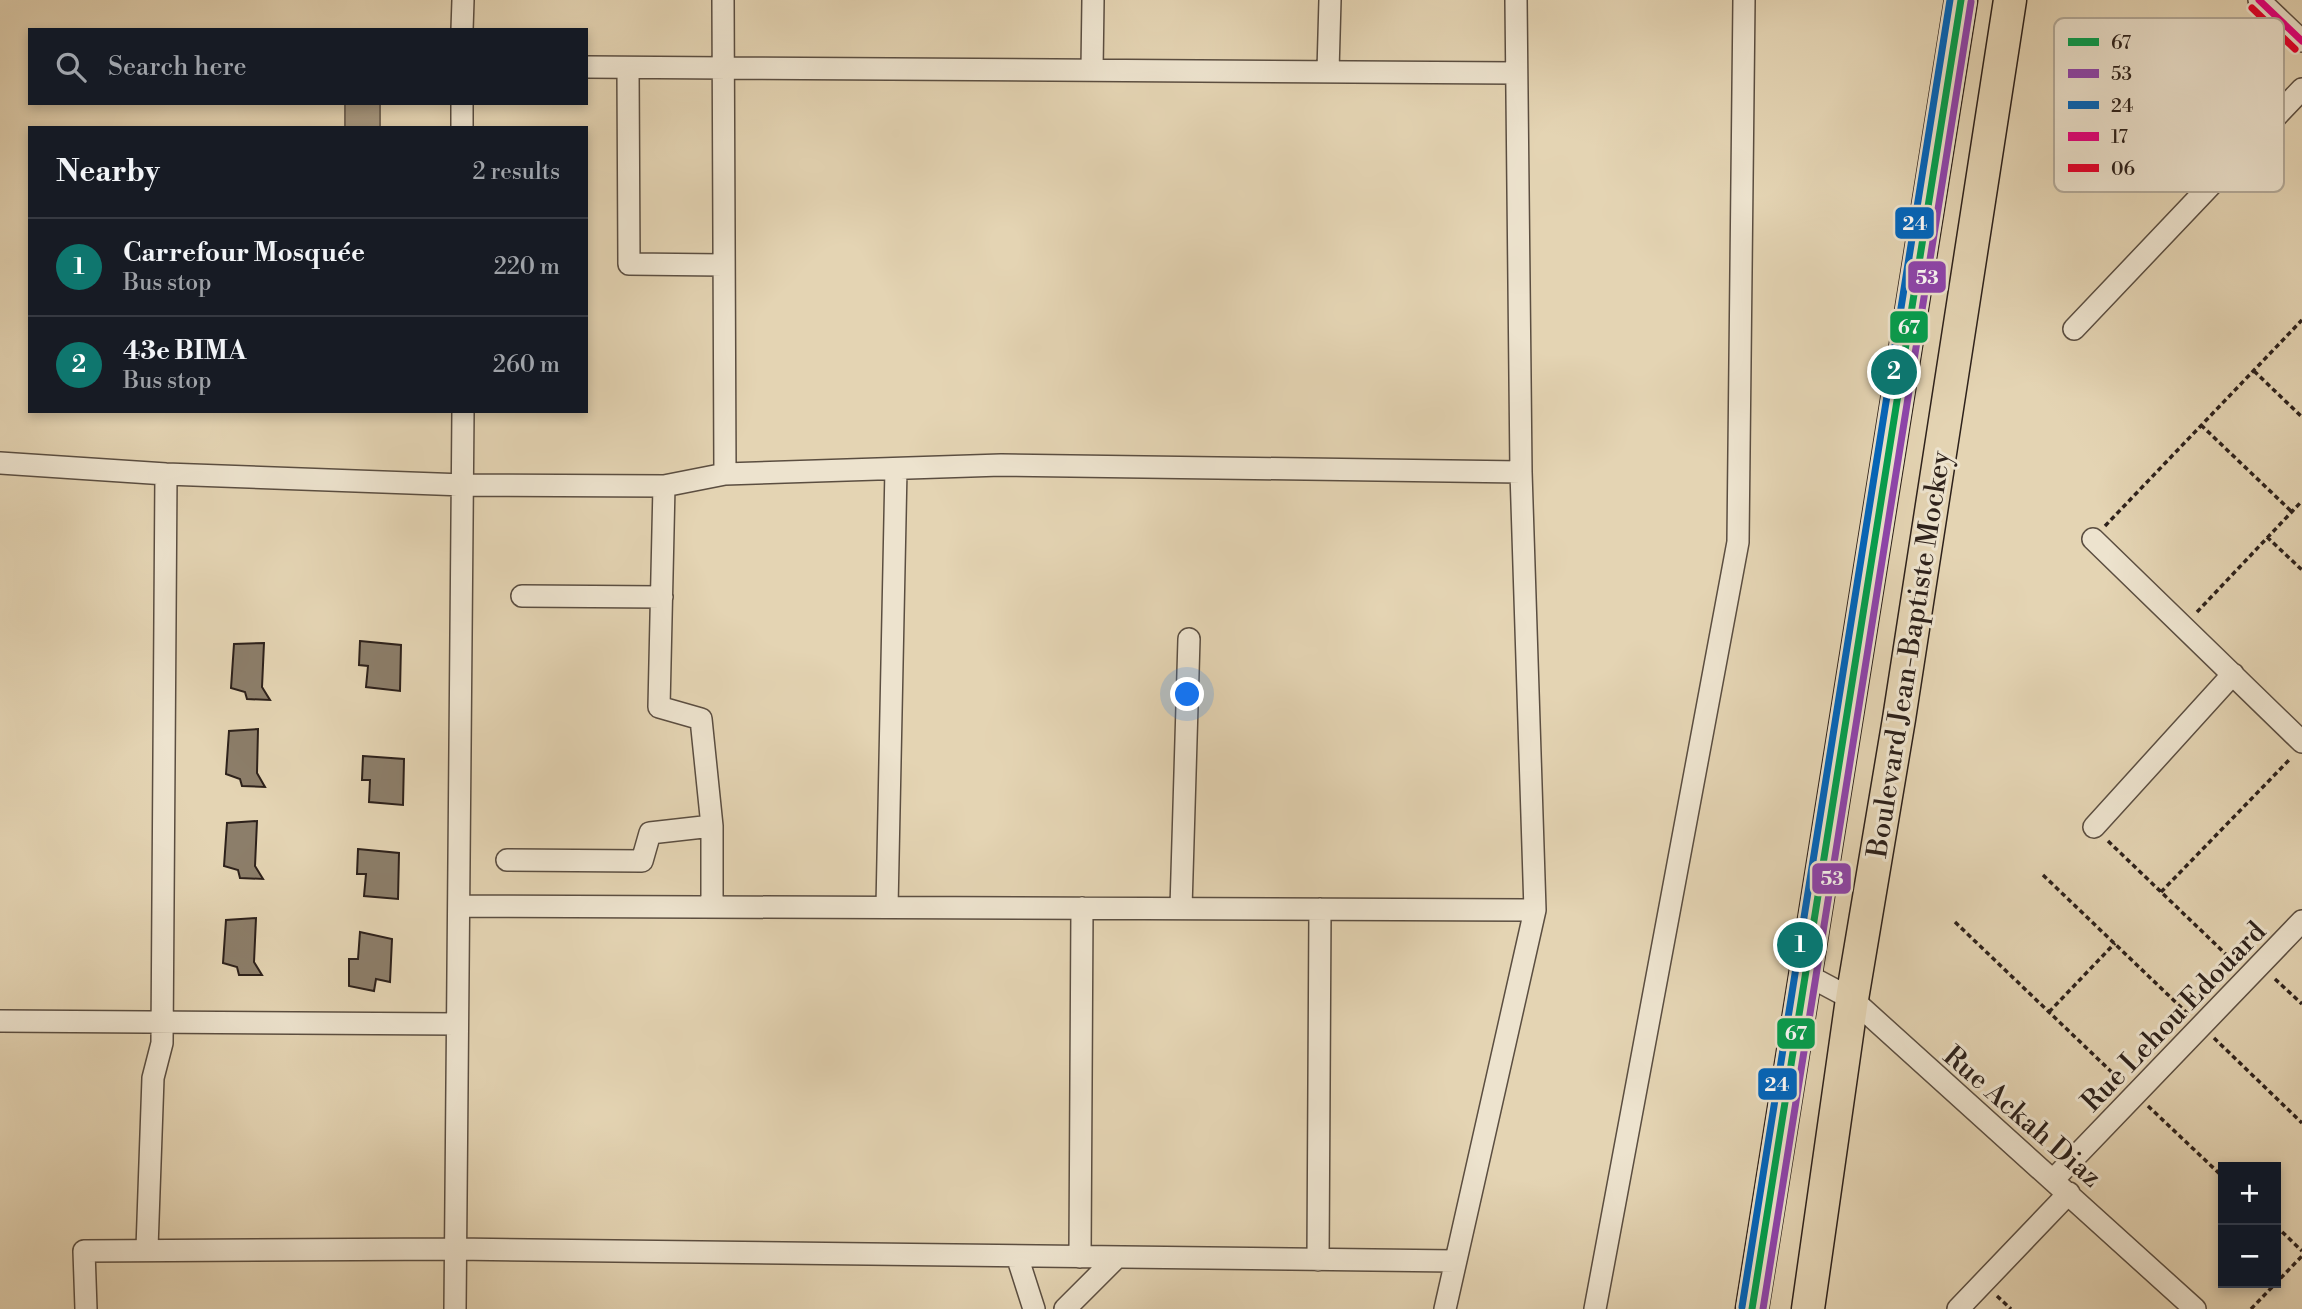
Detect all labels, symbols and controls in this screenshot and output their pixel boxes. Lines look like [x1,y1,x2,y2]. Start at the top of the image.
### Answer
legend [2054,18,2284,192]
search box [28,28,588,105]
text: 67 [2111,31,2132,55]
icon: search [52,48,90,86]
text: Search here [108,51,247,83]
text: 53 [2111,62,2132,86]
text: 24 [2111,94,2133,118]
text: 17 [2111,125,2128,149]
text: Nearby [56,153,160,191]
text: 06 [2111,157,2135,181]
text: 2 results [473,158,560,186]
line badge: 24 [1894,206,1935,240]
text: 24 [1903,212,1928,236]
text: Carrefour Mosquée [123,237,365,269]
text: 1 [73,253,85,281]
text: 220 m [494,253,560,281]
line badge: 53 [1907,260,1947,294]
text: 53 [1915,266,1939,290]
text: Bus stop [123,269,211,297]
line badge: 67 [1889,310,1929,344]
text: 67 [1898,316,1920,340]
text: 43e BIMA [123,335,246,367]
pin: 2 [1871,346,1917,398]
text: 2 [72,351,86,379]
text: 260 m [493,351,560,379]
text: Bus stop [123,367,211,395]
street label: Boulevard Jean-Baptiste Mockey [1860,448,1959,861]
your location [1170,677,1204,711]
line badge: 53 [1811,862,1852,895]
text: 53 [1820,867,1844,891]
street label: Rue Lehou Edouard [2074,915,2274,1119]
pin: 1 [1777,919,1823,971]
line badge: 67 [1776,1017,1816,1050]
text: 67 [1785,1022,1807,1046]
street label: Rue Ackah Diaz [1936,1039,2108,1195]
line badge: 24 [1757,1067,1798,1101]
text: 24 [1765,1073,1790,1097]
map controls [2218,1162,2281,1288]
button: + [2218,1162,2281,1225]
button: − [2218,1225,2281,1288]

